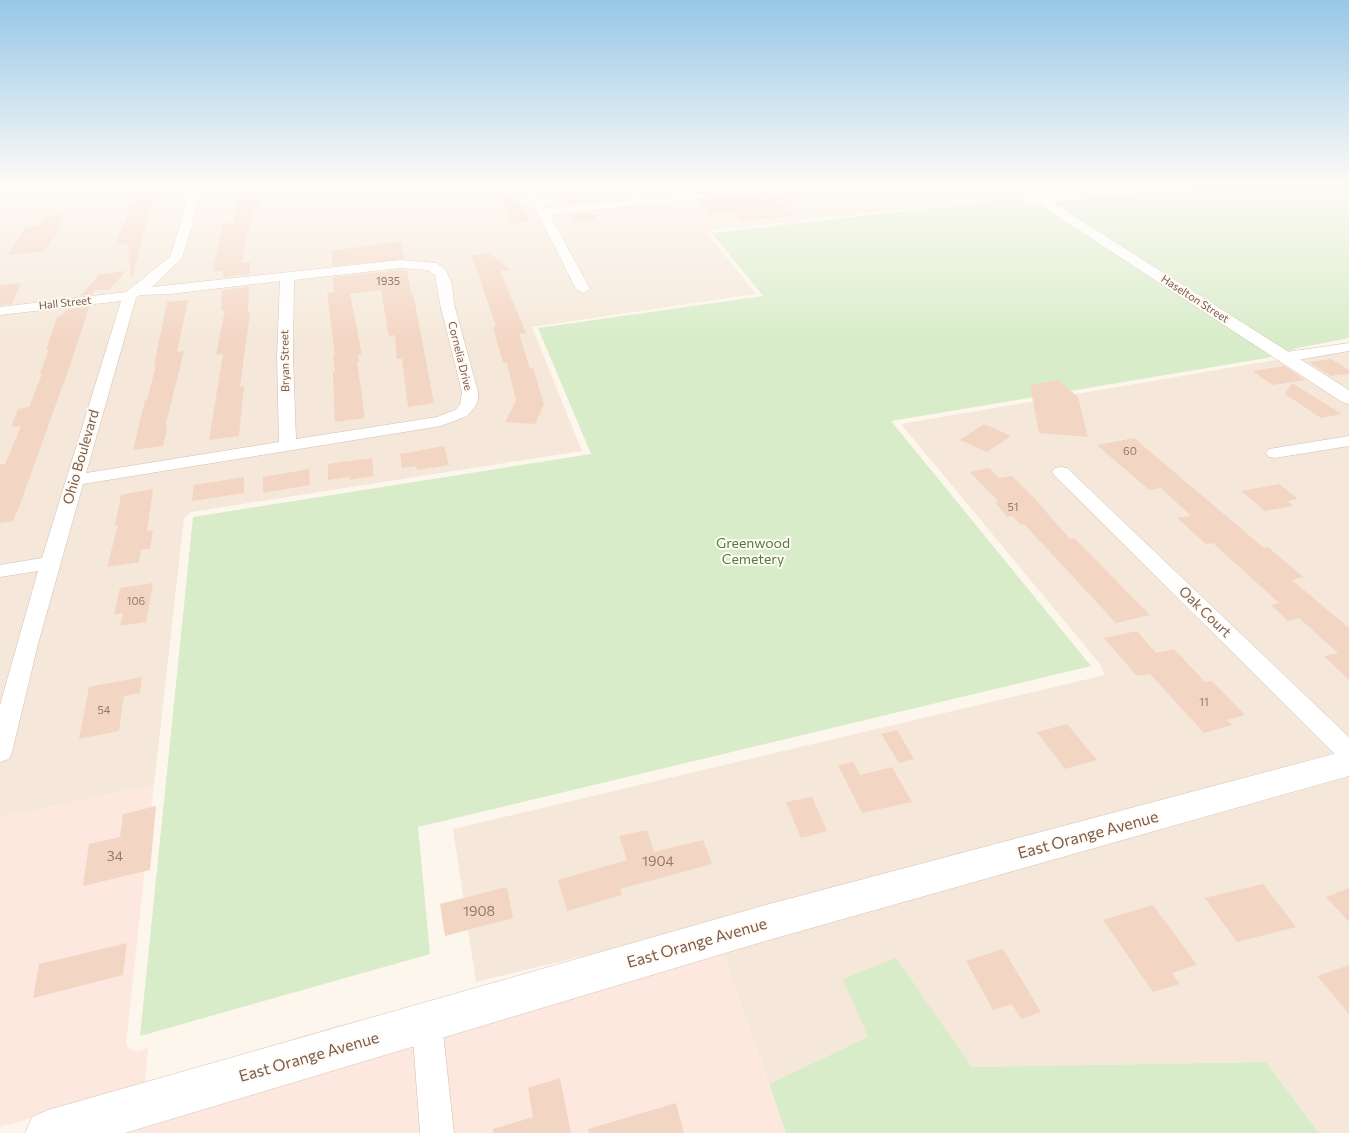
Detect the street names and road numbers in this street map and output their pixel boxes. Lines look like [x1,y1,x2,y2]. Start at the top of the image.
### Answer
street label: Haselton Street [1159,272,1231,326]
street label: Hall Street [38,294,92,312]
street label: Cornelia Drive [445,320,475,392]
street label: Bryan Street [278,330,292,392]
street label: Ohio Boulevard [59,408,103,506]
street label: Oak Court [1175,583,1235,641]
street label: East Orange Avenue [1016,807,1160,863]
street label: East Orange Avenue [625,914,769,972]
street label: East Orange Avenue [237,1028,381,1086]

